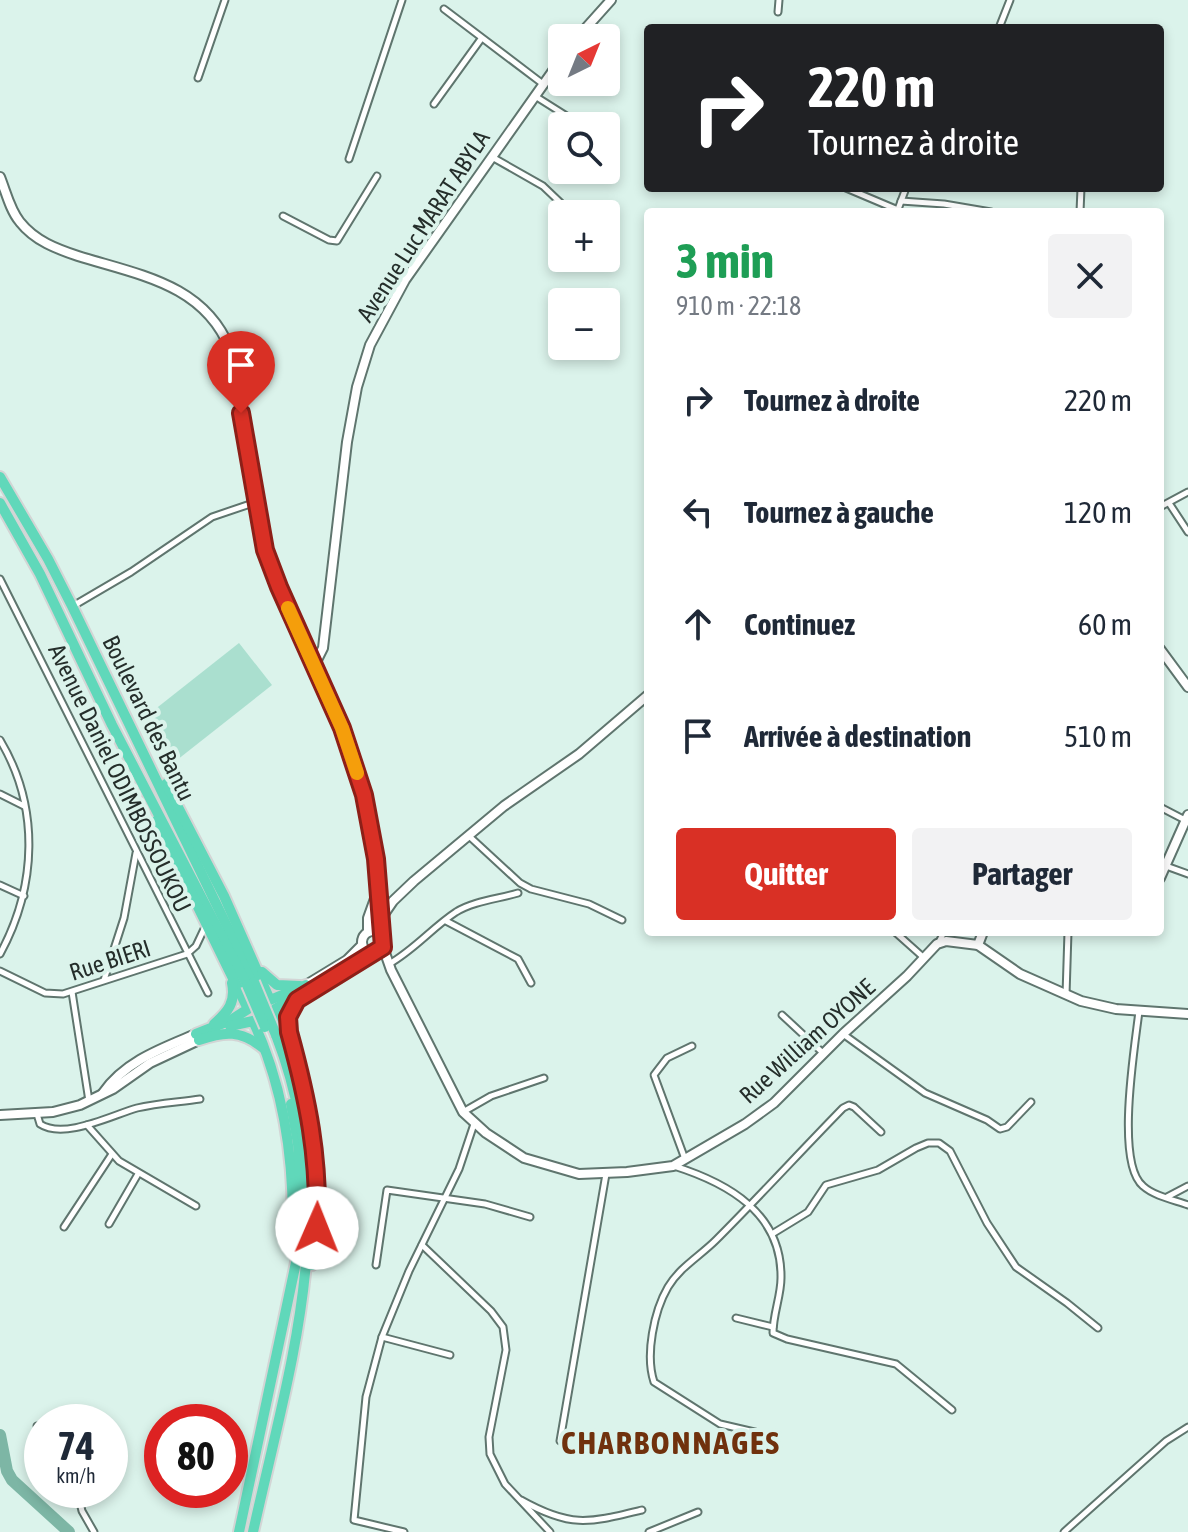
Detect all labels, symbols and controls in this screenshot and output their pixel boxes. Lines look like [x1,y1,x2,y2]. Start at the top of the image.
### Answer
north arrow [548,24,620,96]
map controls [548,24,620,360]
text: 220 m [808,55,935,119]
icon: right [676,56,780,160]
button: search [548,112,620,184]
text: Tournez à droite [808,121,1019,163]
street label: Avenue Luc MARAT ABYLA [351,125,495,326]
button: + [548,200,620,272]
text: 3 min [676,233,774,288]
button: close [1048,234,1132,318]
button: − [548,288,620,360]
text: 910 m · 22:18 [676,291,801,321]
pin [207,331,275,413]
icon: arrive [219,343,263,387]
icon: right [676,378,720,422]
text: Tournez à droite [744,383,920,417]
text: 220 m [1064,383,1132,417]
icon: left [676,490,720,534]
text: Tournez à gauche [744,495,934,529]
text: 120 m [1064,495,1132,529]
icon: ahead [676,602,720,646]
text: Continuez [744,607,855,641]
text: 60 m [1078,607,1132,641]
street label: Boulevard des Bantu [97,631,201,805]
street label: Avenue Daniel ODIMBOSSOUKOU [43,640,197,916]
icon: arrive [676,714,720,758]
text: Arrivée à destination [744,719,971,753]
text: 510 m [1064,719,1132,753]
button: Quitter [676,828,896,920]
button: Partager [912,828,1132,920]
street label: Rue BIERI [66,934,154,986]
street label: Rue William OYONE [734,973,880,1109]
position arrow [275,1186,359,1270]
speed limit sign: 80 [144,1404,248,1508]
text: 74 [57,1423,95,1468]
district label: CHARBONNAGES [561,1424,781,1461]
text: km/h [56,1464,96,1487]

